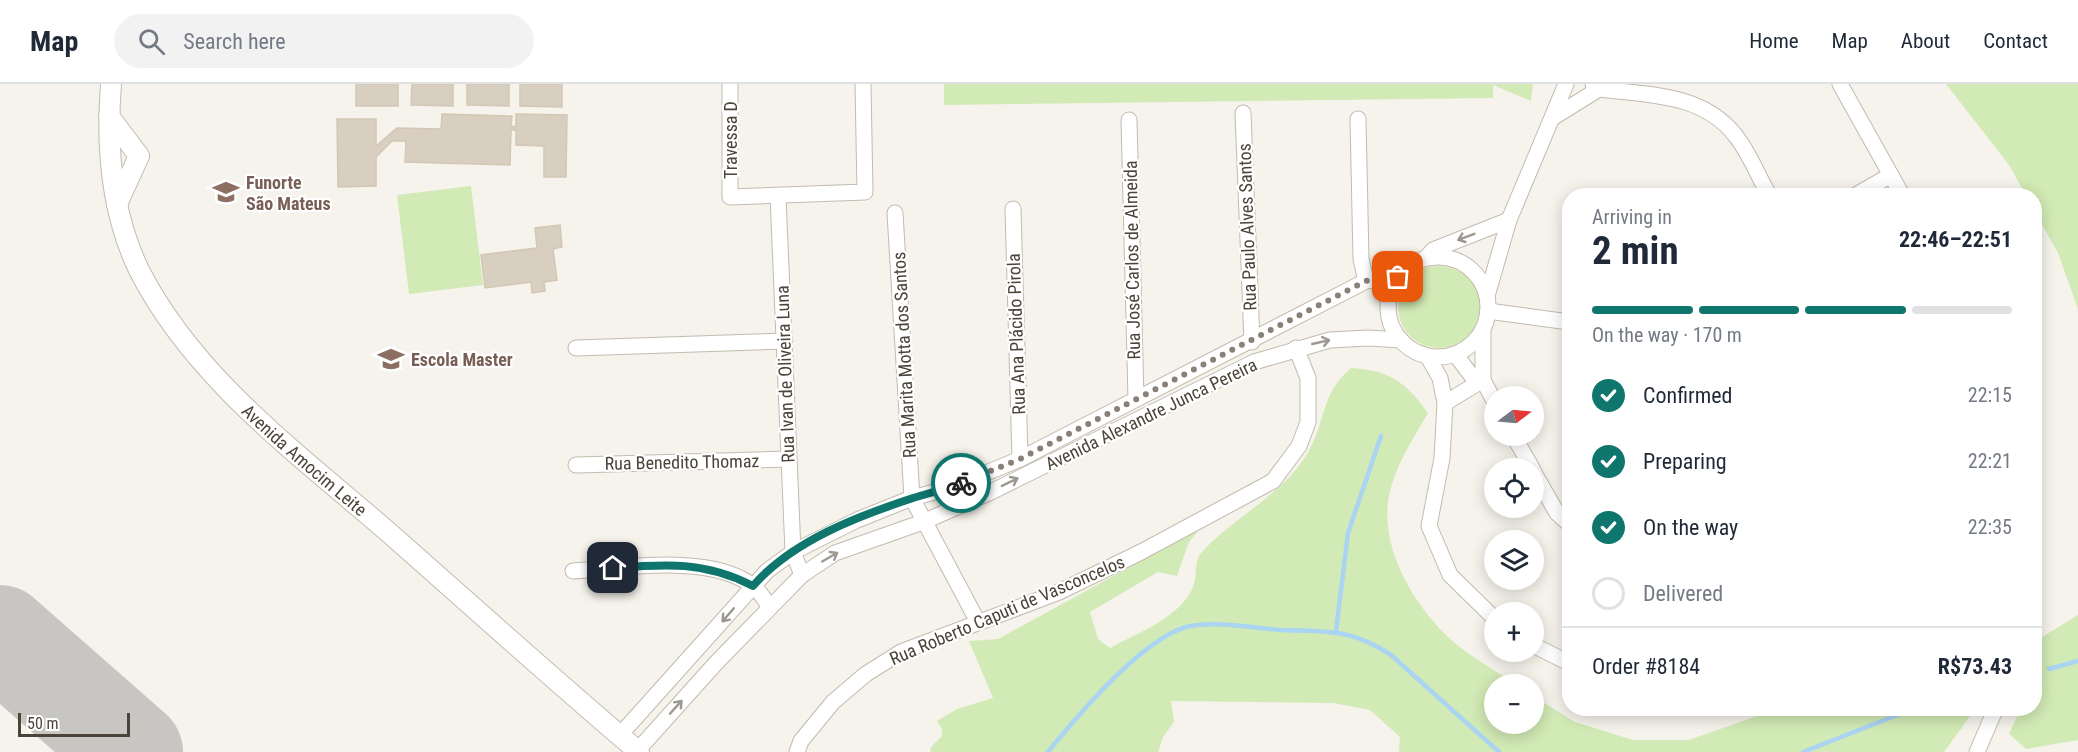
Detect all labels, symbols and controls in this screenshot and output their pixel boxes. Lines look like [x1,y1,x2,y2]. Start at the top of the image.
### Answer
search box [114,14,534,68]
text: Map [30,25,78,58]
icon: search [135,25,168,58]
text: Search here [183,29,286,54]
text: Home [1749,29,1799,53]
text: Map [1832,29,1868,53]
text: About [1901,29,1950,53]
text: Contact [1983,29,2048,53]
street label: Travessa D [720,101,741,179]
street label: Rua Paulo Alves Santos [1234,143,1260,311]
street label: Rua José Carlos de Almeida [1120,160,1144,360]
place label: Funorte São Mateus [246,172,331,214]
school or university icon: Funorte São Mateus [211,177,241,207]
text: Arriving in [1592,205,1672,229]
text: 22:46–22:51 [1899,227,2012,252]
text: 2 min [1592,228,1679,274]
one-way arrow [1457,232,1476,243]
street label: Rua Marita Motta dos Santos [888,251,920,459]
pin [1372,251,1423,302]
street label: Rua Ana Plácido Pirola [1003,253,1029,415]
icon: bag [1381,260,1414,293]
street label: Rua Ivan de Oliveira Luna [771,285,799,463]
text: On the way · 170 m [1592,323,1742,347]
one-way arrow [1311,336,1330,348]
school or university icon: Escola Master [376,344,406,374]
place label: Escola Master [411,349,513,370]
street label: Avenida Alexandre Junca Pereira [1042,354,1260,474]
icon: check [1592,379,1625,412]
text: Confirmed [1643,383,1732,408]
text: 22:15 [1968,383,2012,407]
north arrow [1484,386,1544,446]
map controls [1484,386,1544,734]
street label: Avenida Amocim Leite [238,400,371,520]
icon: check [1592,445,1625,478]
text: Preparing [1643,449,1727,474]
text: 22:21 [1968,449,2012,473]
street label: Rua Benedito Thomaz [605,450,760,474]
courier [931,453,991,513]
button: locate [1484,458,1544,518]
icon: bike [945,467,978,500]
one-way arrow [1001,476,1019,488]
icon: check [1592,511,1625,544]
text: On the way [1643,515,1738,540]
text: 22:35 [1968,515,2012,539]
button: layers [1484,530,1544,590]
pin [587,542,638,593]
icon: home [596,551,629,584]
one-way arrow [821,551,838,563]
street label: Rua Roberto Caputi de Vasconcelos [886,551,1128,669]
text: Delivered [1643,581,1723,606]
button: + [1484,602,1544,662]
one-way arrow [721,607,735,622]
text: Order #8184 [1592,654,1700,679]
text: R$73.43 [1938,654,2012,679]
button: − [1484,674,1544,734]
one-way arrow [669,700,683,715]
scale bar [18,710,130,738]
text: 50 m [27,714,59,733]

